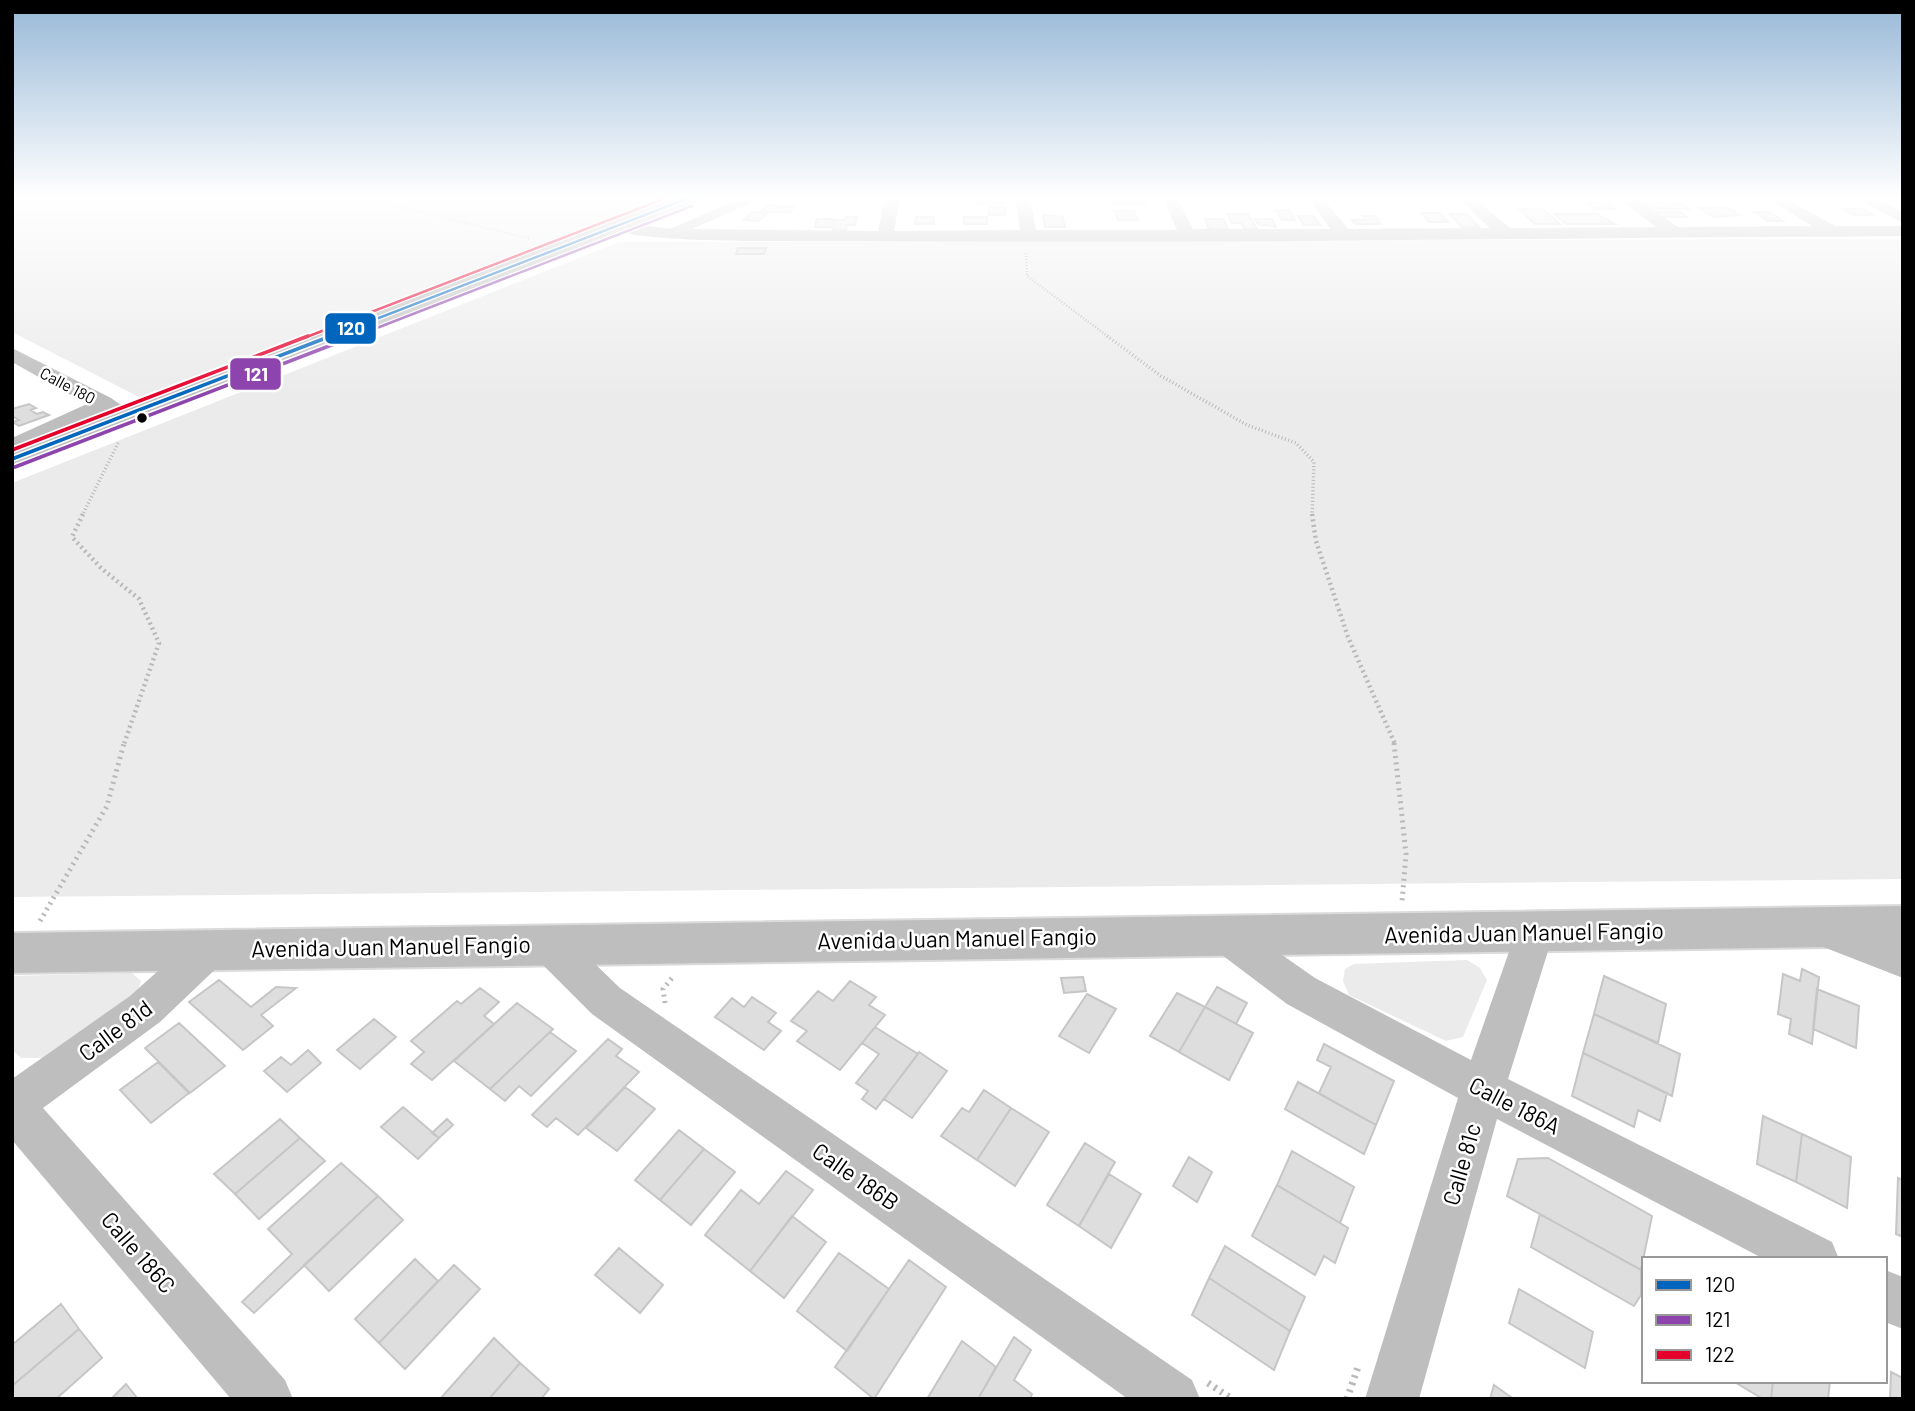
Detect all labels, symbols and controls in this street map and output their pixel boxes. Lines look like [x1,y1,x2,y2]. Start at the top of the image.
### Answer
line badge: 120 [324,312,377,345]
text: 120 [337,316,365,339]
line badge: 121 [229,357,282,391]
text: 121 [244,362,268,385]
street label: Calle 180 [37,363,99,407]
unlabelled marker [135,411,149,425]
street label: Avenida Juan Manuel Fangio [1384,916,1664,948]
street label: Avenida Juan Manuel Fangio [817,922,1097,954]
street label: Avenida Juan Manuel Fangio [251,930,531,962]
street label: Calle 81d [73,993,157,1067]
street label: Calle 186A [1465,1070,1565,1140]
street label: Calle 81c [1436,1120,1486,1208]
street label: Calle 186B [807,1136,905,1216]
street label: Calle 186C [96,1206,182,1298]
legend [1642,1257,1887,1383]
text: 120 [1705,1271,1735,1296]
text: 121 [1705,1306,1731,1331]
text: 122 [1705,1341,1735,1366]

